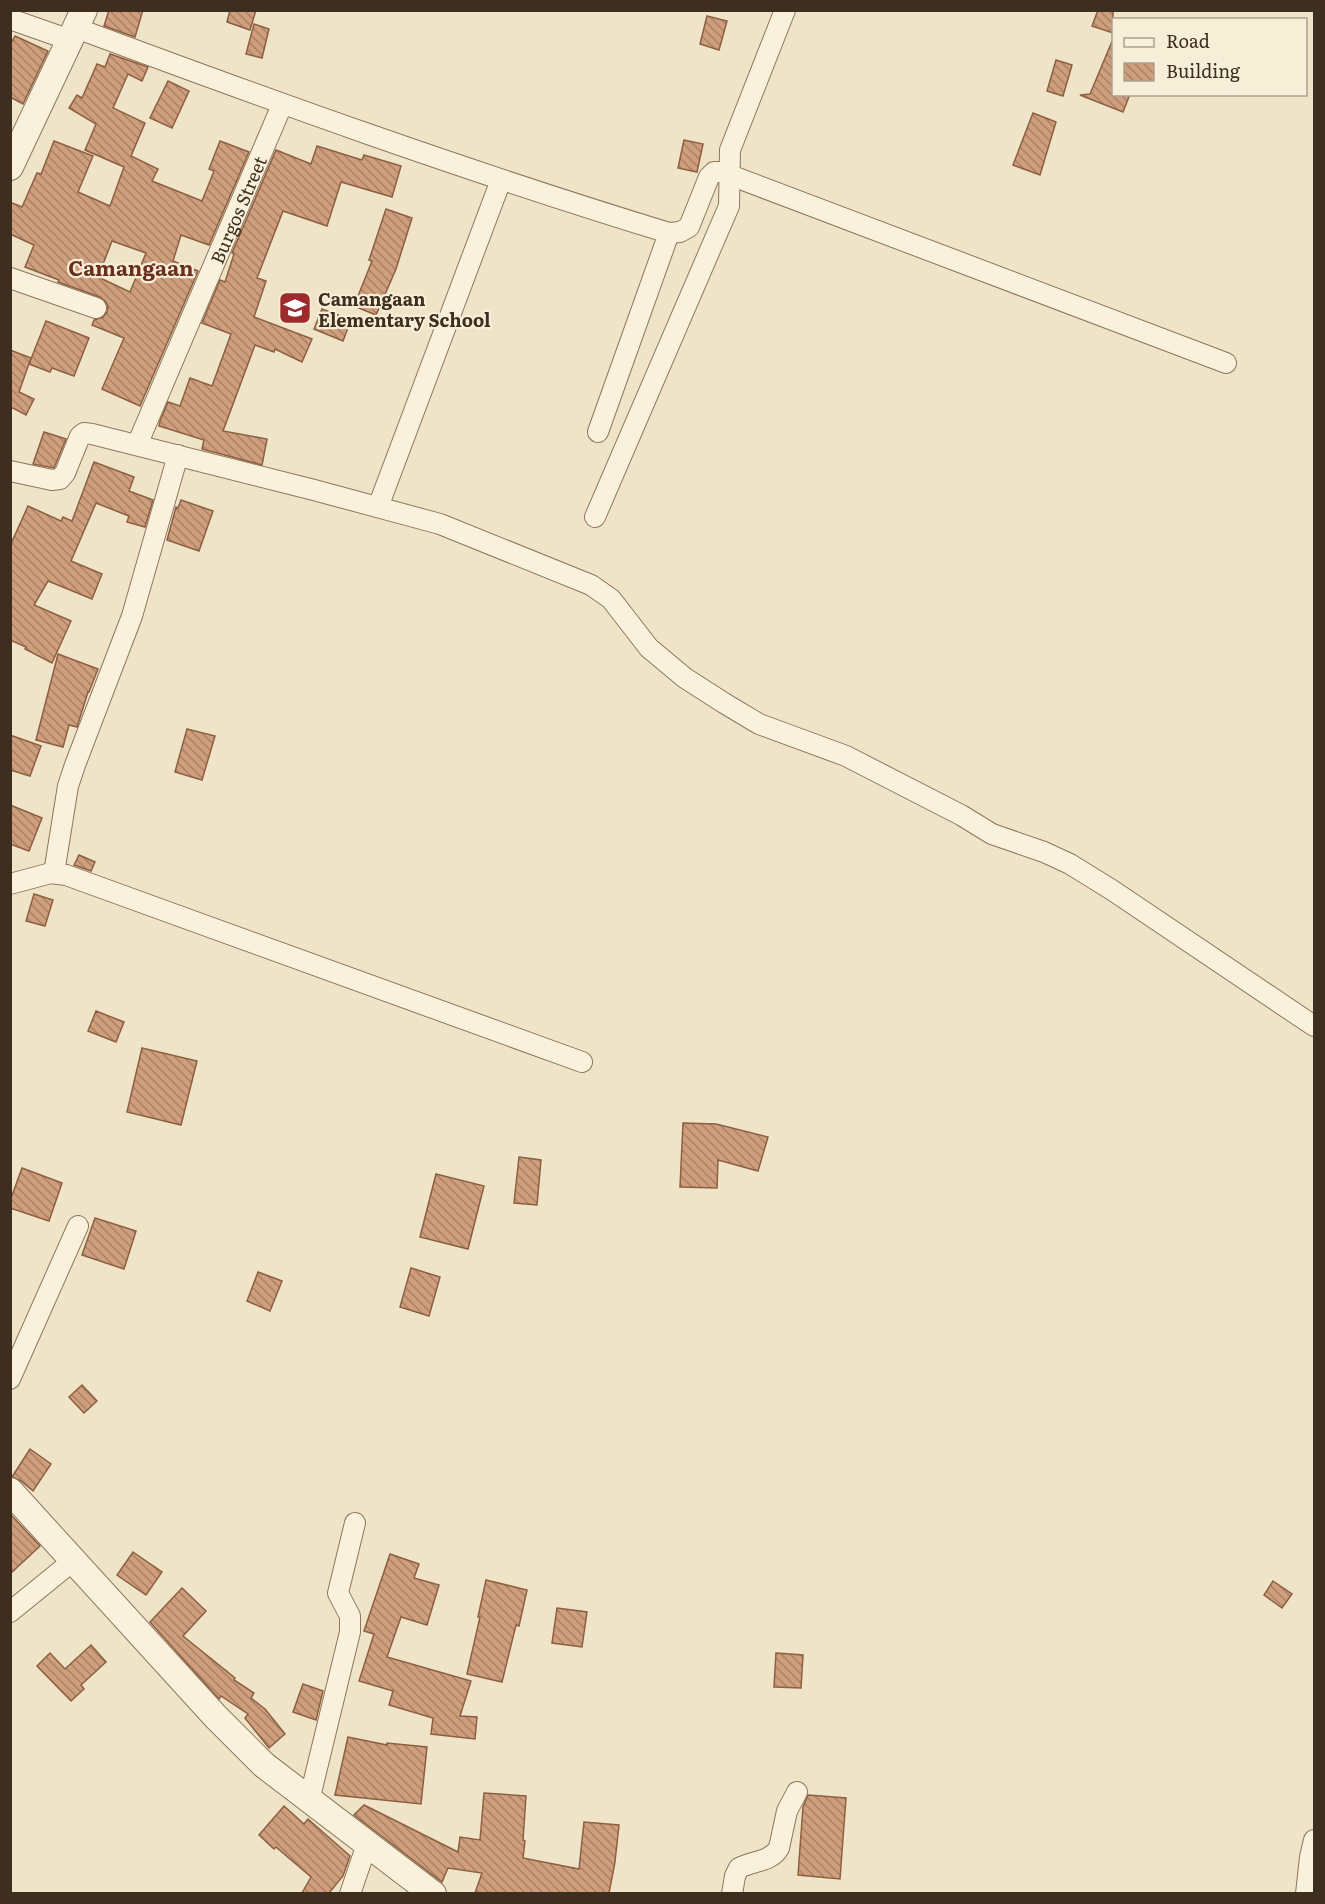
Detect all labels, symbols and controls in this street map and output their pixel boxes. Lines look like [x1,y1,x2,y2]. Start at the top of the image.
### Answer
legend [1112,18,1307,96]
text: Road [1166,27,1210,54]
text: Building [1166,57,1241,84]
street label: Burgos Street [202,151,273,268]
district label: Camangaan [68,251,194,282]
place label: Camangaan Elementary School [318,285,491,333]
school or university icon: Camangaan Elementary School [277,290,313,326]

